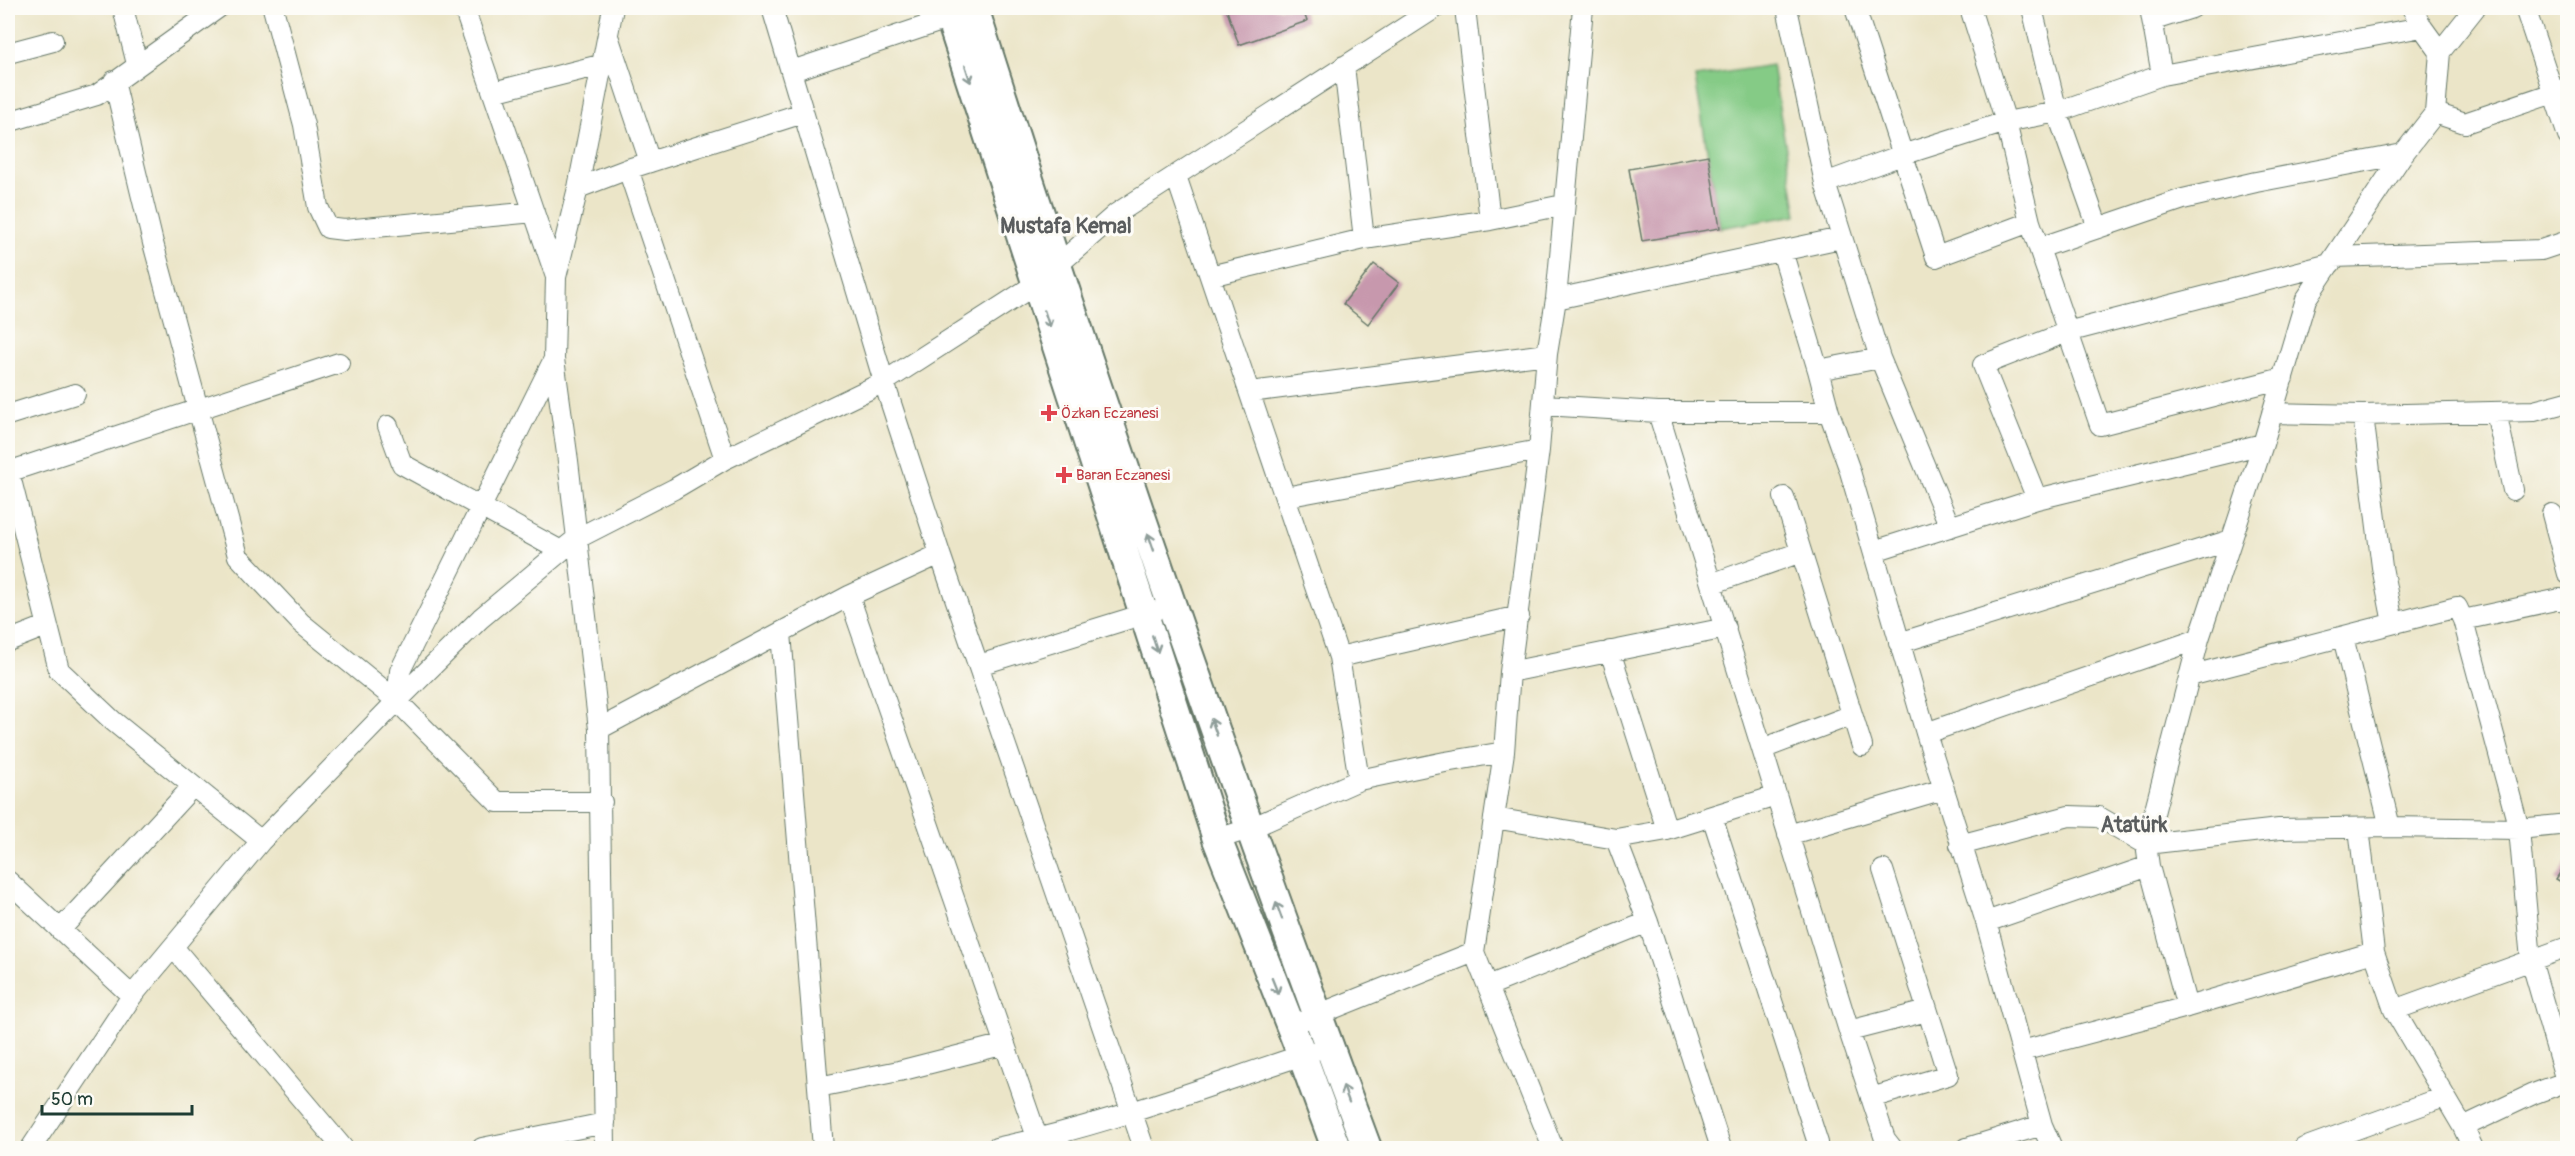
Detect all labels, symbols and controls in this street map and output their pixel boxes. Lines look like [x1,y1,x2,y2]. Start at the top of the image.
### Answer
one-way arrow [963,64,974,83]
district label: Mustafa Kemal [1000,213,1132,240]
one-way arrow [1042,309,1053,328]
place label: Özkan Eczanesi [1061,404,1159,423]
marker: Özkan Eczanesi [1042,406,1056,420]
place label: Baran Eczanesi [1076,466,1170,485]
marker: Baran Eczanesi [1057,468,1071,482]
one-way arrow [1144,533,1155,552]
one-way arrow [1150,634,1161,653]
one-way arrow [1207,718,1218,737]
district label: Atatürk [2101,812,2168,839]
one-way arrow [1272,902,1283,921]
one-way arrow [1270,976,1281,995]
scale bar [42,1078,192,1116]
one-way arrow [1340,1085,1351,1104]
text: 50 m [51,1088,93,1111]

